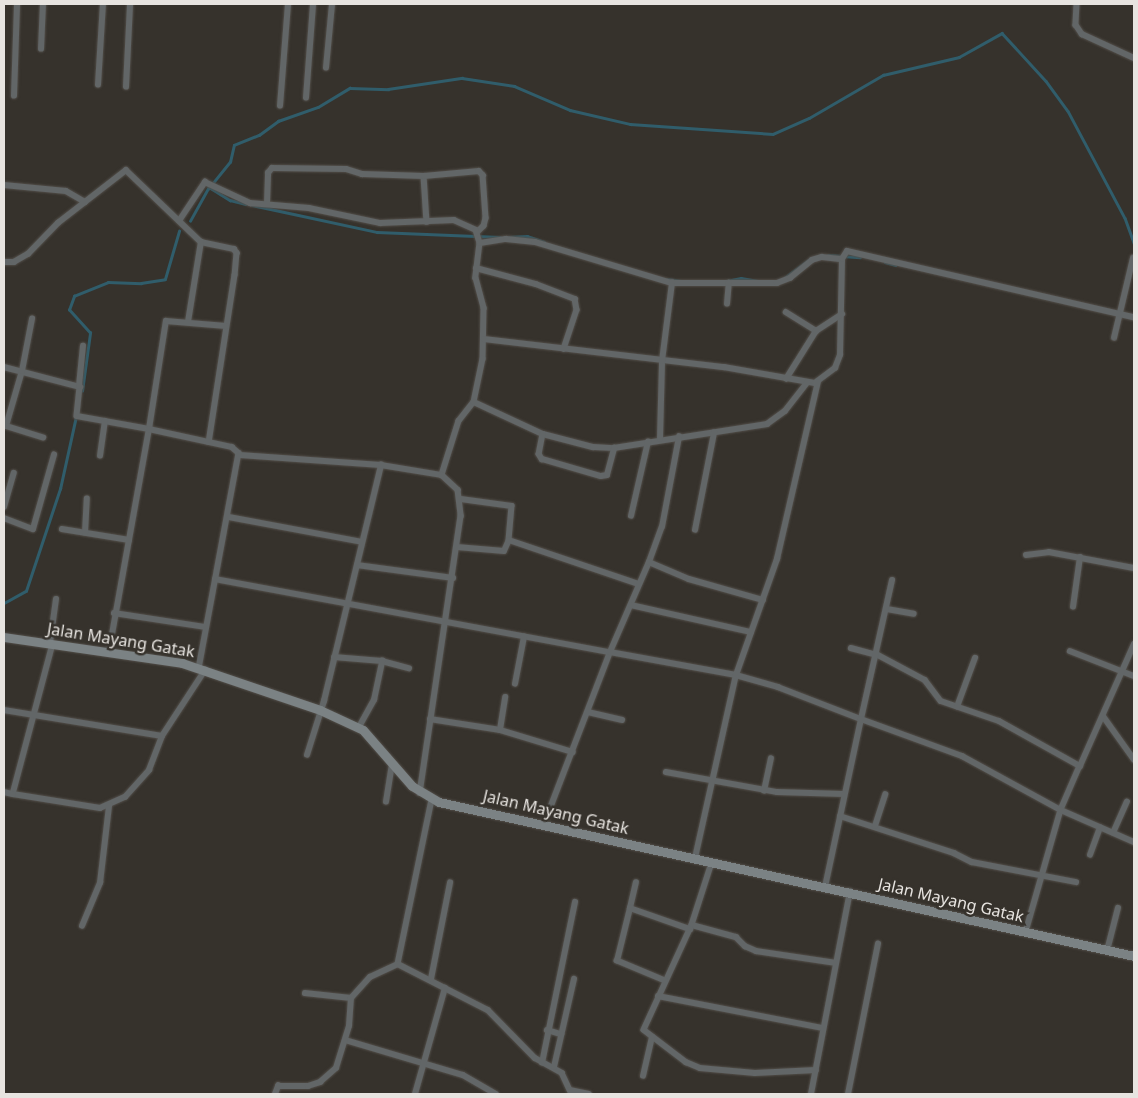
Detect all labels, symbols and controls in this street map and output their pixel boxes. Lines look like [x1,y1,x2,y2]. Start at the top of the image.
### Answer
street label: Jalan Mayang Gatak [46,619,196,661]
street label: Jalan Mayang Gatak [481,786,631,838]
street label: Jalan Mayang Gatak [876,874,1026,926]

